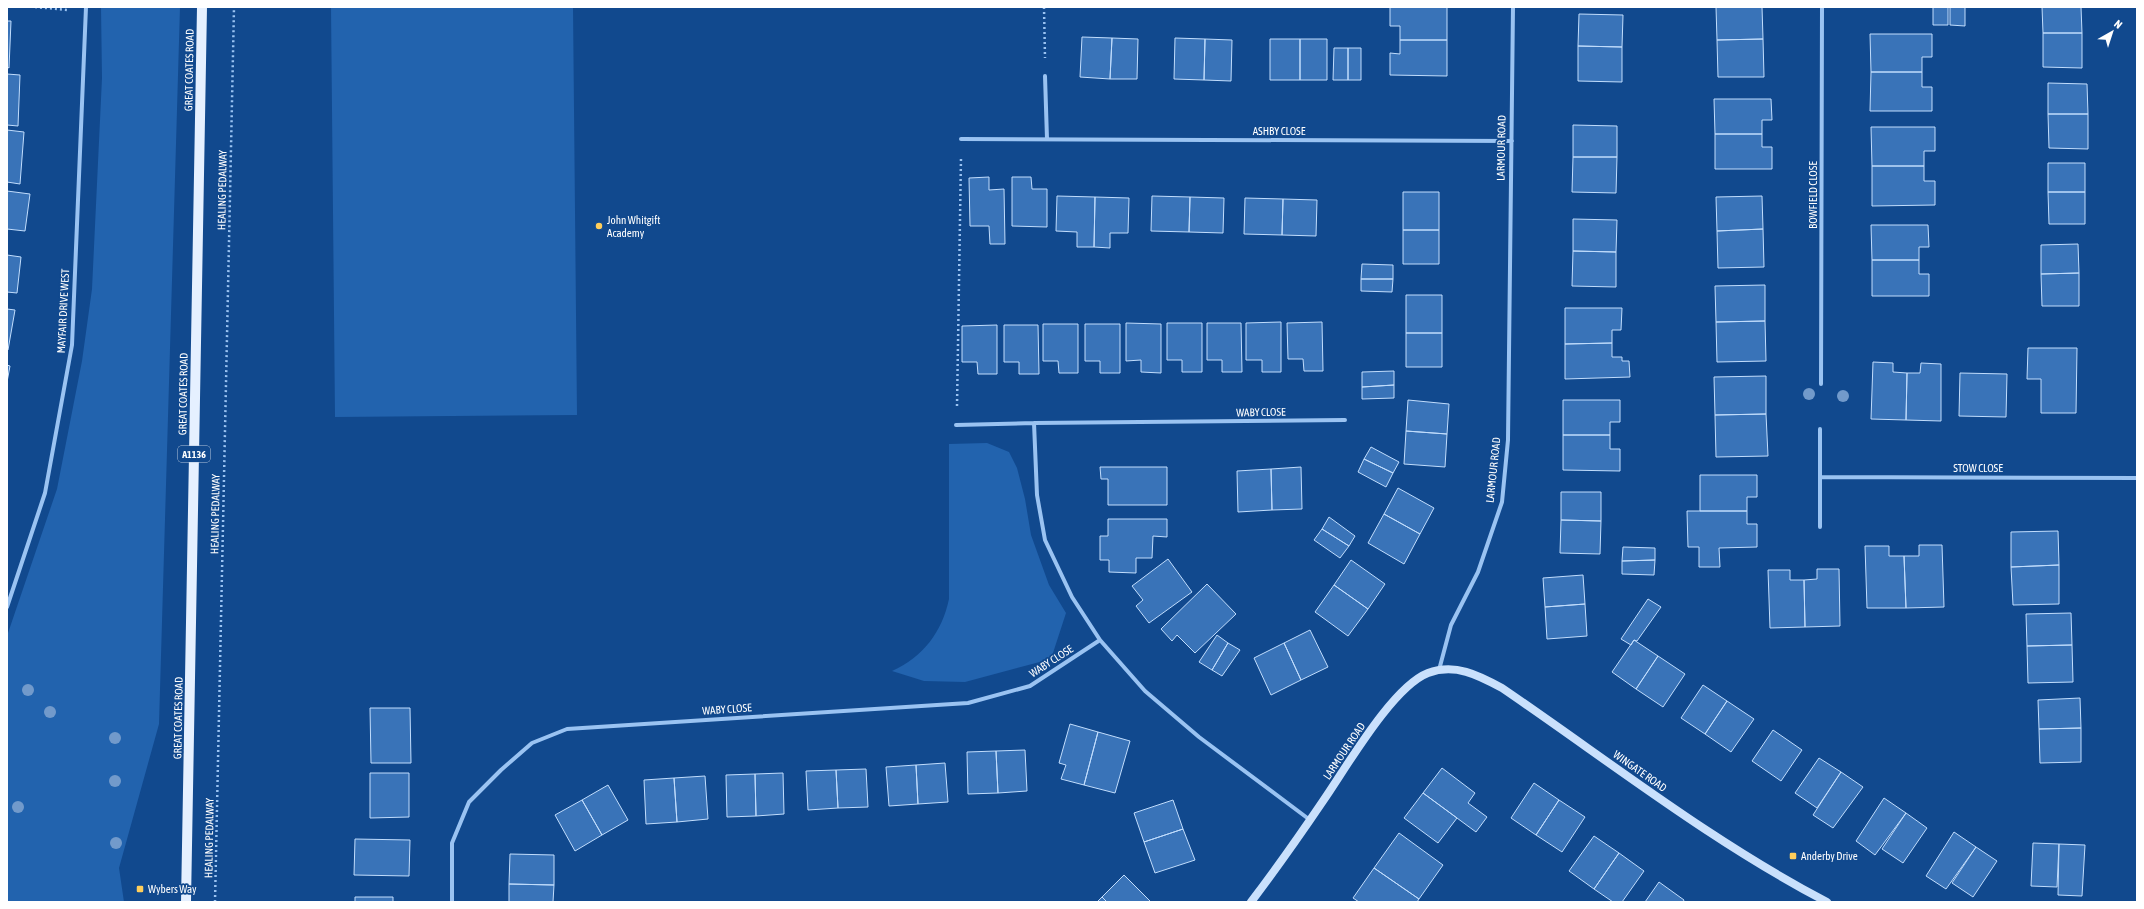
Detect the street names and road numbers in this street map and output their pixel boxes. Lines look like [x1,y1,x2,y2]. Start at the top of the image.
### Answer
street label: GREAT COATES ROAD [182,29,196,111]
street label: LARMOUR ROAD [1494,115,1508,181]
street label: ASHBY CLOSE [1253,125,1306,137]
street label: HEALING PEDALWAY [215,150,229,230]
street label: BOWFIELD CLOSE [1807,161,1819,229]
street label: MAYFAIR DRIVE WEST [55,268,71,354]
street label: GREAT COATES ROAD [176,353,190,435]
street label: WABY CLOSE [1236,406,1286,418]
street label: LARMOUR ROAD [1484,437,1502,503]
road number: A1136 [178,446,210,462]
street label: STOW CLOSE [1953,462,2003,474]
street label: HEALING PEDALWAY [208,474,222,554]
street label: WABY CLOSE [1027,642,1075,680]
street label: GREAT COATES ROAD [171,677,185,759]
street label: WABY CLOSE [702,701,752,717]
street label: LARMOUR ROAD [1321,720,1367,782]
street label: WINGATE ROAD [1611,748,1669,794]
street label: HEALING PEDALWAY [202,798,216,878]

